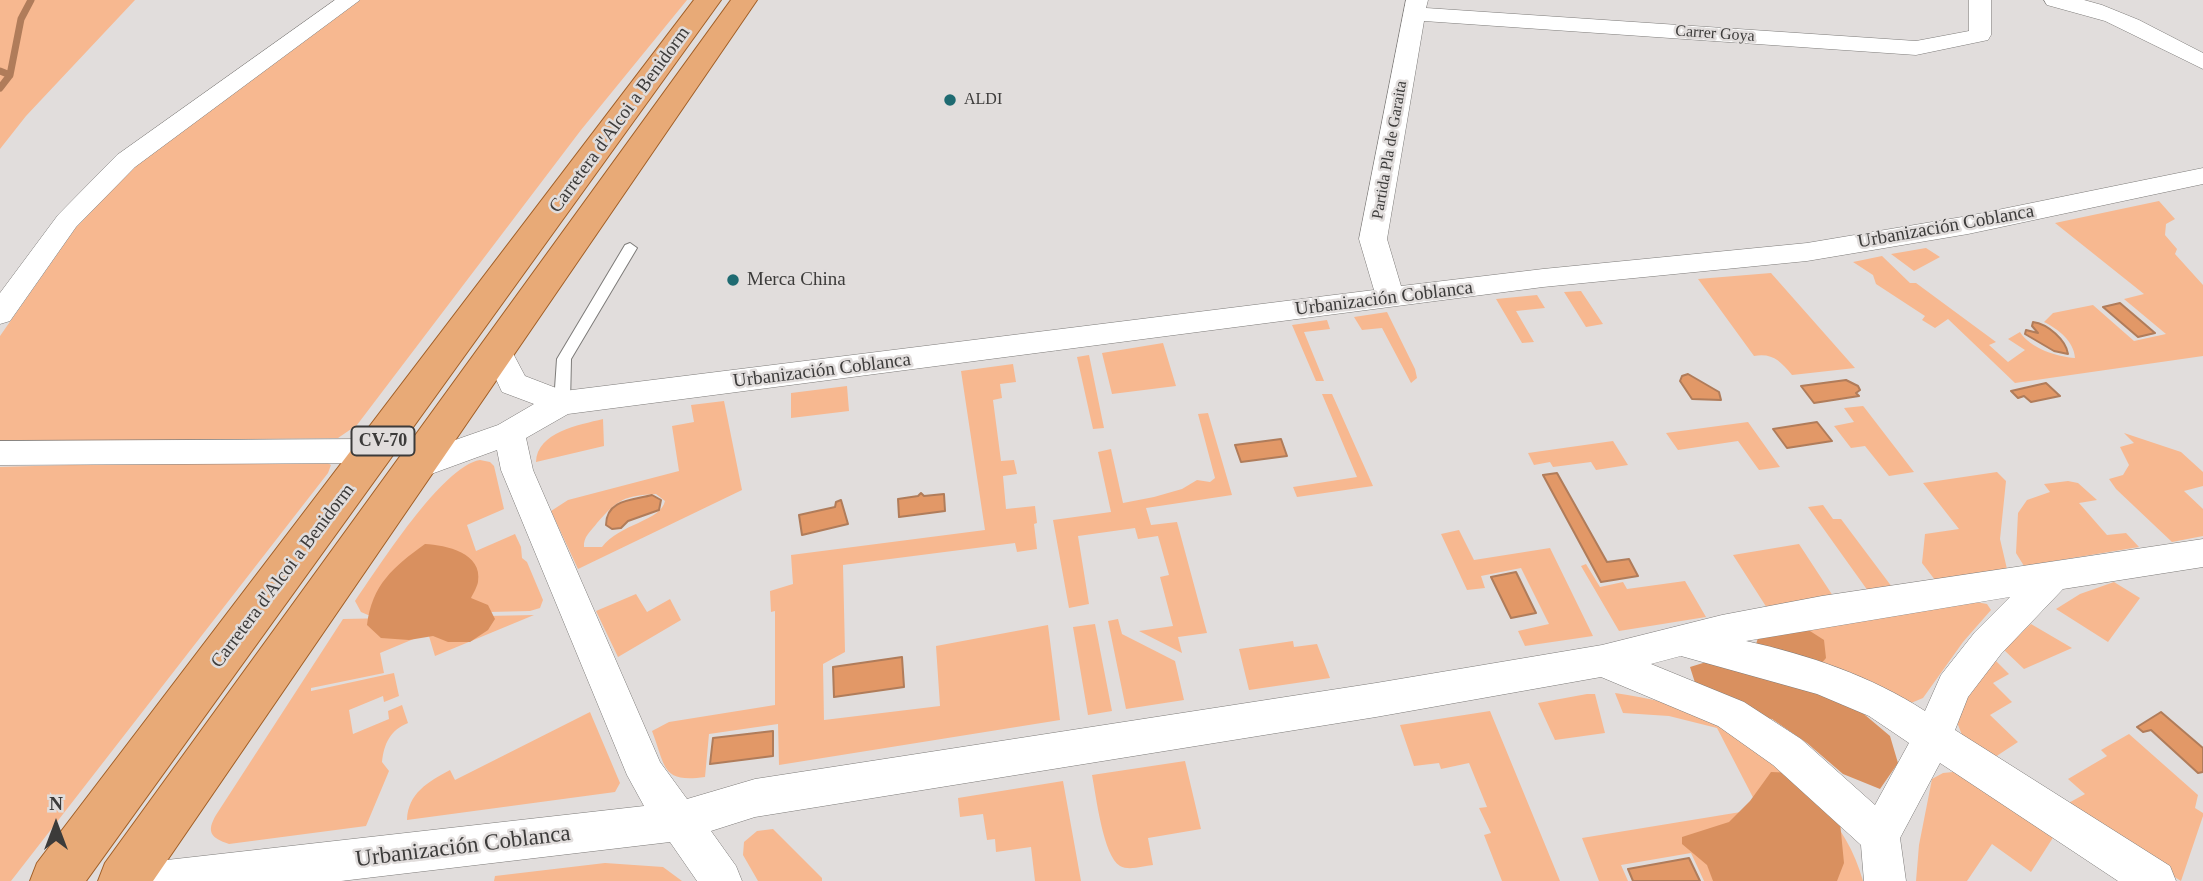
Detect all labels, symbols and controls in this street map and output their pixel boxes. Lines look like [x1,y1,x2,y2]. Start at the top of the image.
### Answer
street label: Carretera d'Alcoi a Benidorm [545,22,695,218]
street label: Carrer Goya [1675,22,1755,46]
street label: Partida Pla de Garaita [1368,79,1412,221]
place label: ALDI [964,90,1002,110]
marker: ALDI [942,92,958,108]
street label: Urbanización Coblanca [1856,200,2036,254]
place label: Merca China [747,269,846,291]
marker: Merca China [725,272,741,288]
street label: Urbanización Coblanca [1294,277,1474,321]
street label: Urbanización Coblanca [732,349,912,393]
road number: CV-70 [352,426,414,456]
street label: Carretera d'Alcoi a Benidorm [206,480,360,672]
north arrow [21,790,91,860]
text: N [49,793,63,814]
street label: Urbanización Coblanca [354,820,572,874]

